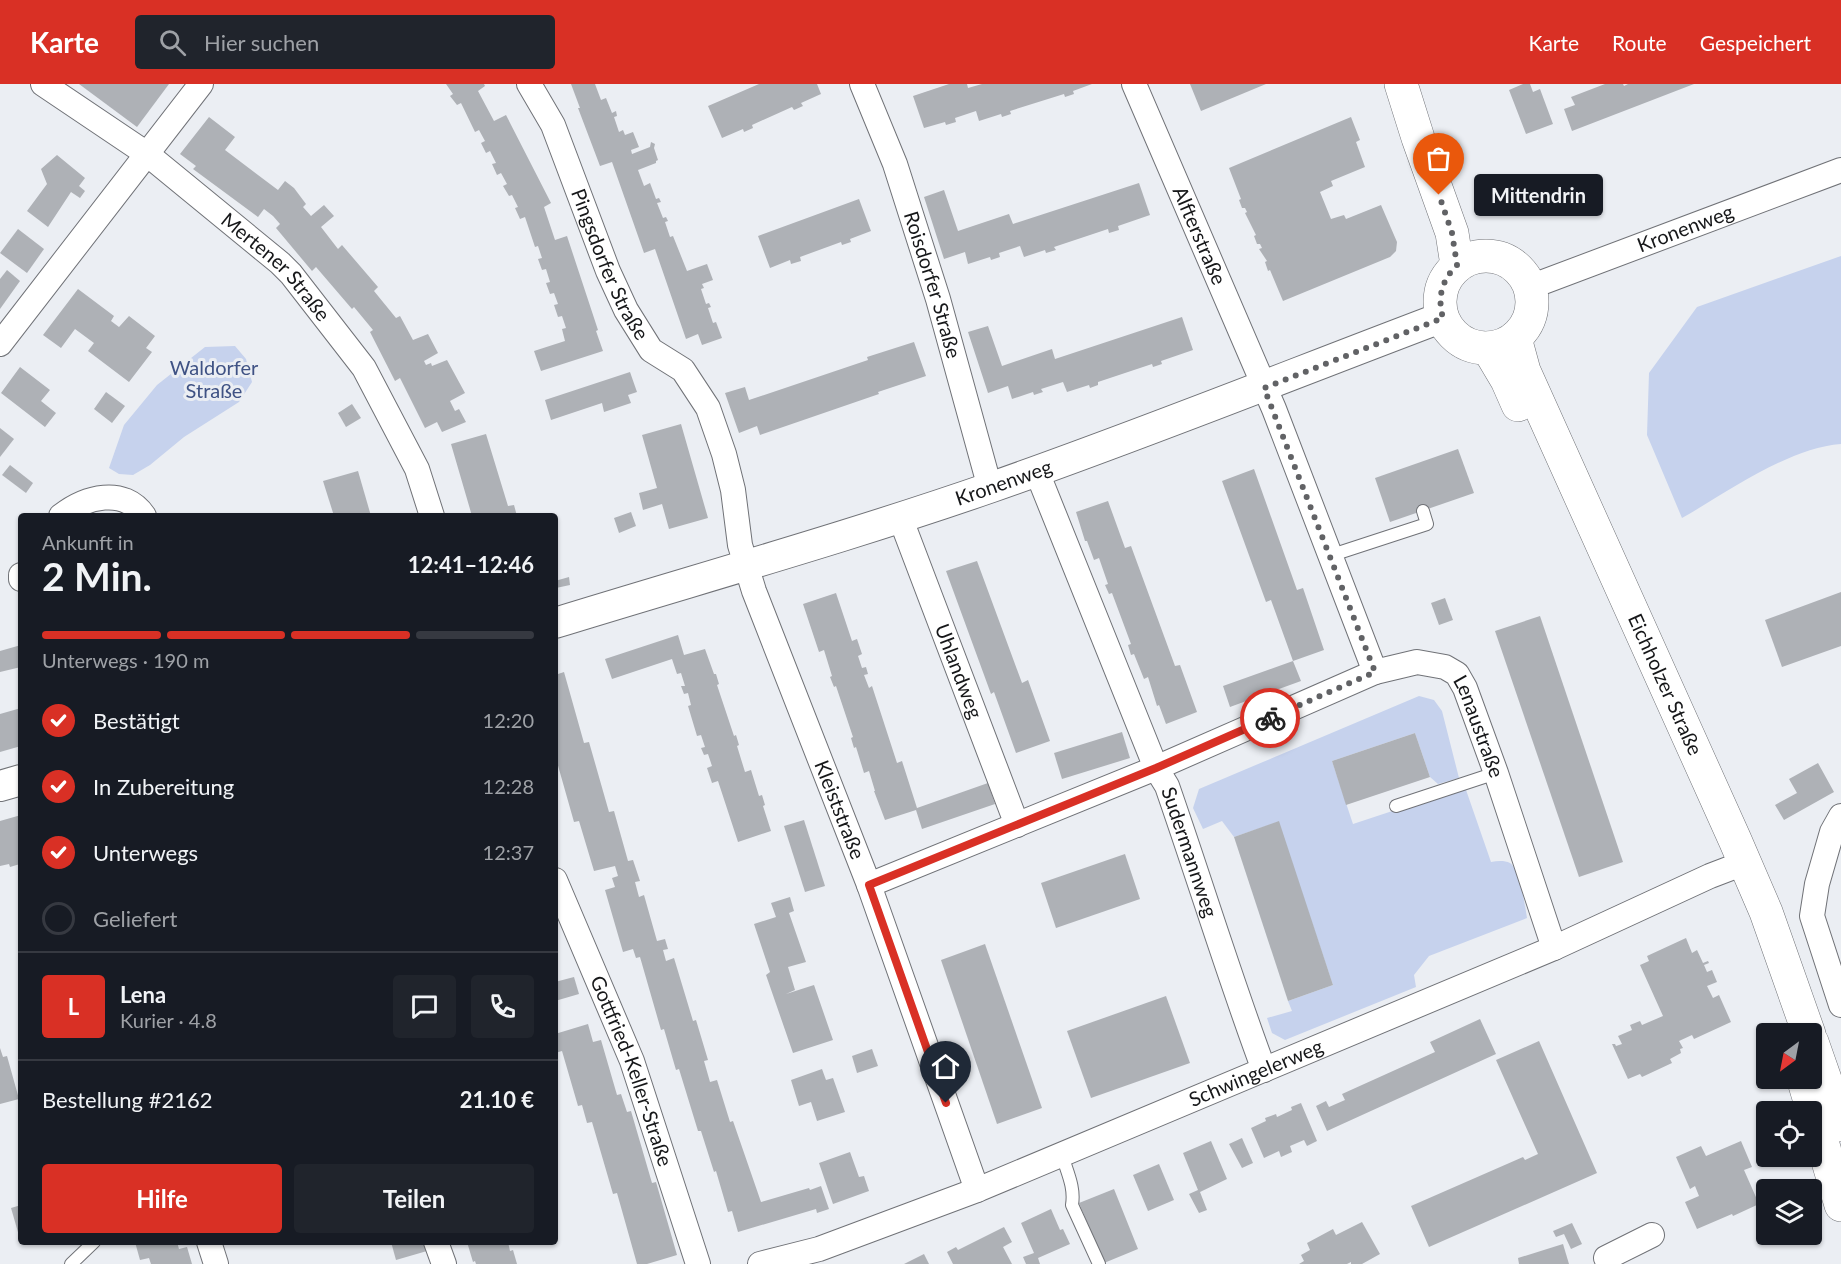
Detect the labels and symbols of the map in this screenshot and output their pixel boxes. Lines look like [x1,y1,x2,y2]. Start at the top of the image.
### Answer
pin [1413,133,1464,195]
callout: Mittendrin [1475,174,1604,216]
street label: Alfterstraße [1168,182,1232,288]
street label: Pingsdorfer Straße [567,185,655,344]
street label: Kronenweg [1634,199,1736,257]
street label: Mertener Straße [217,207,336,325]
street label: Roisdorfer Straße [900,208,967,361]
park label: Waldorfer Straße [170,355,259,402]
street label: Kronenweg [952,454,1055,510]
street label: Eichholzer Straße [1624,610,1708,759]
street label: Uhlandweg [931,620,988,722]
street label: Lenaustraße [1449,670,1510,781]
courier [1240,688,1300,748]
street label: Kleiststraße [810,756,871,862]
street label: Sudermannweg [1157,783,1223,920]
street label: Gottfried-Keller-Straße [586,972,678,1169]
north arrow [1756,1023,1822,1089]
street label: Schwingelerweg [1185,1033,1326,1111]
pin [920,1041,971,1103]

